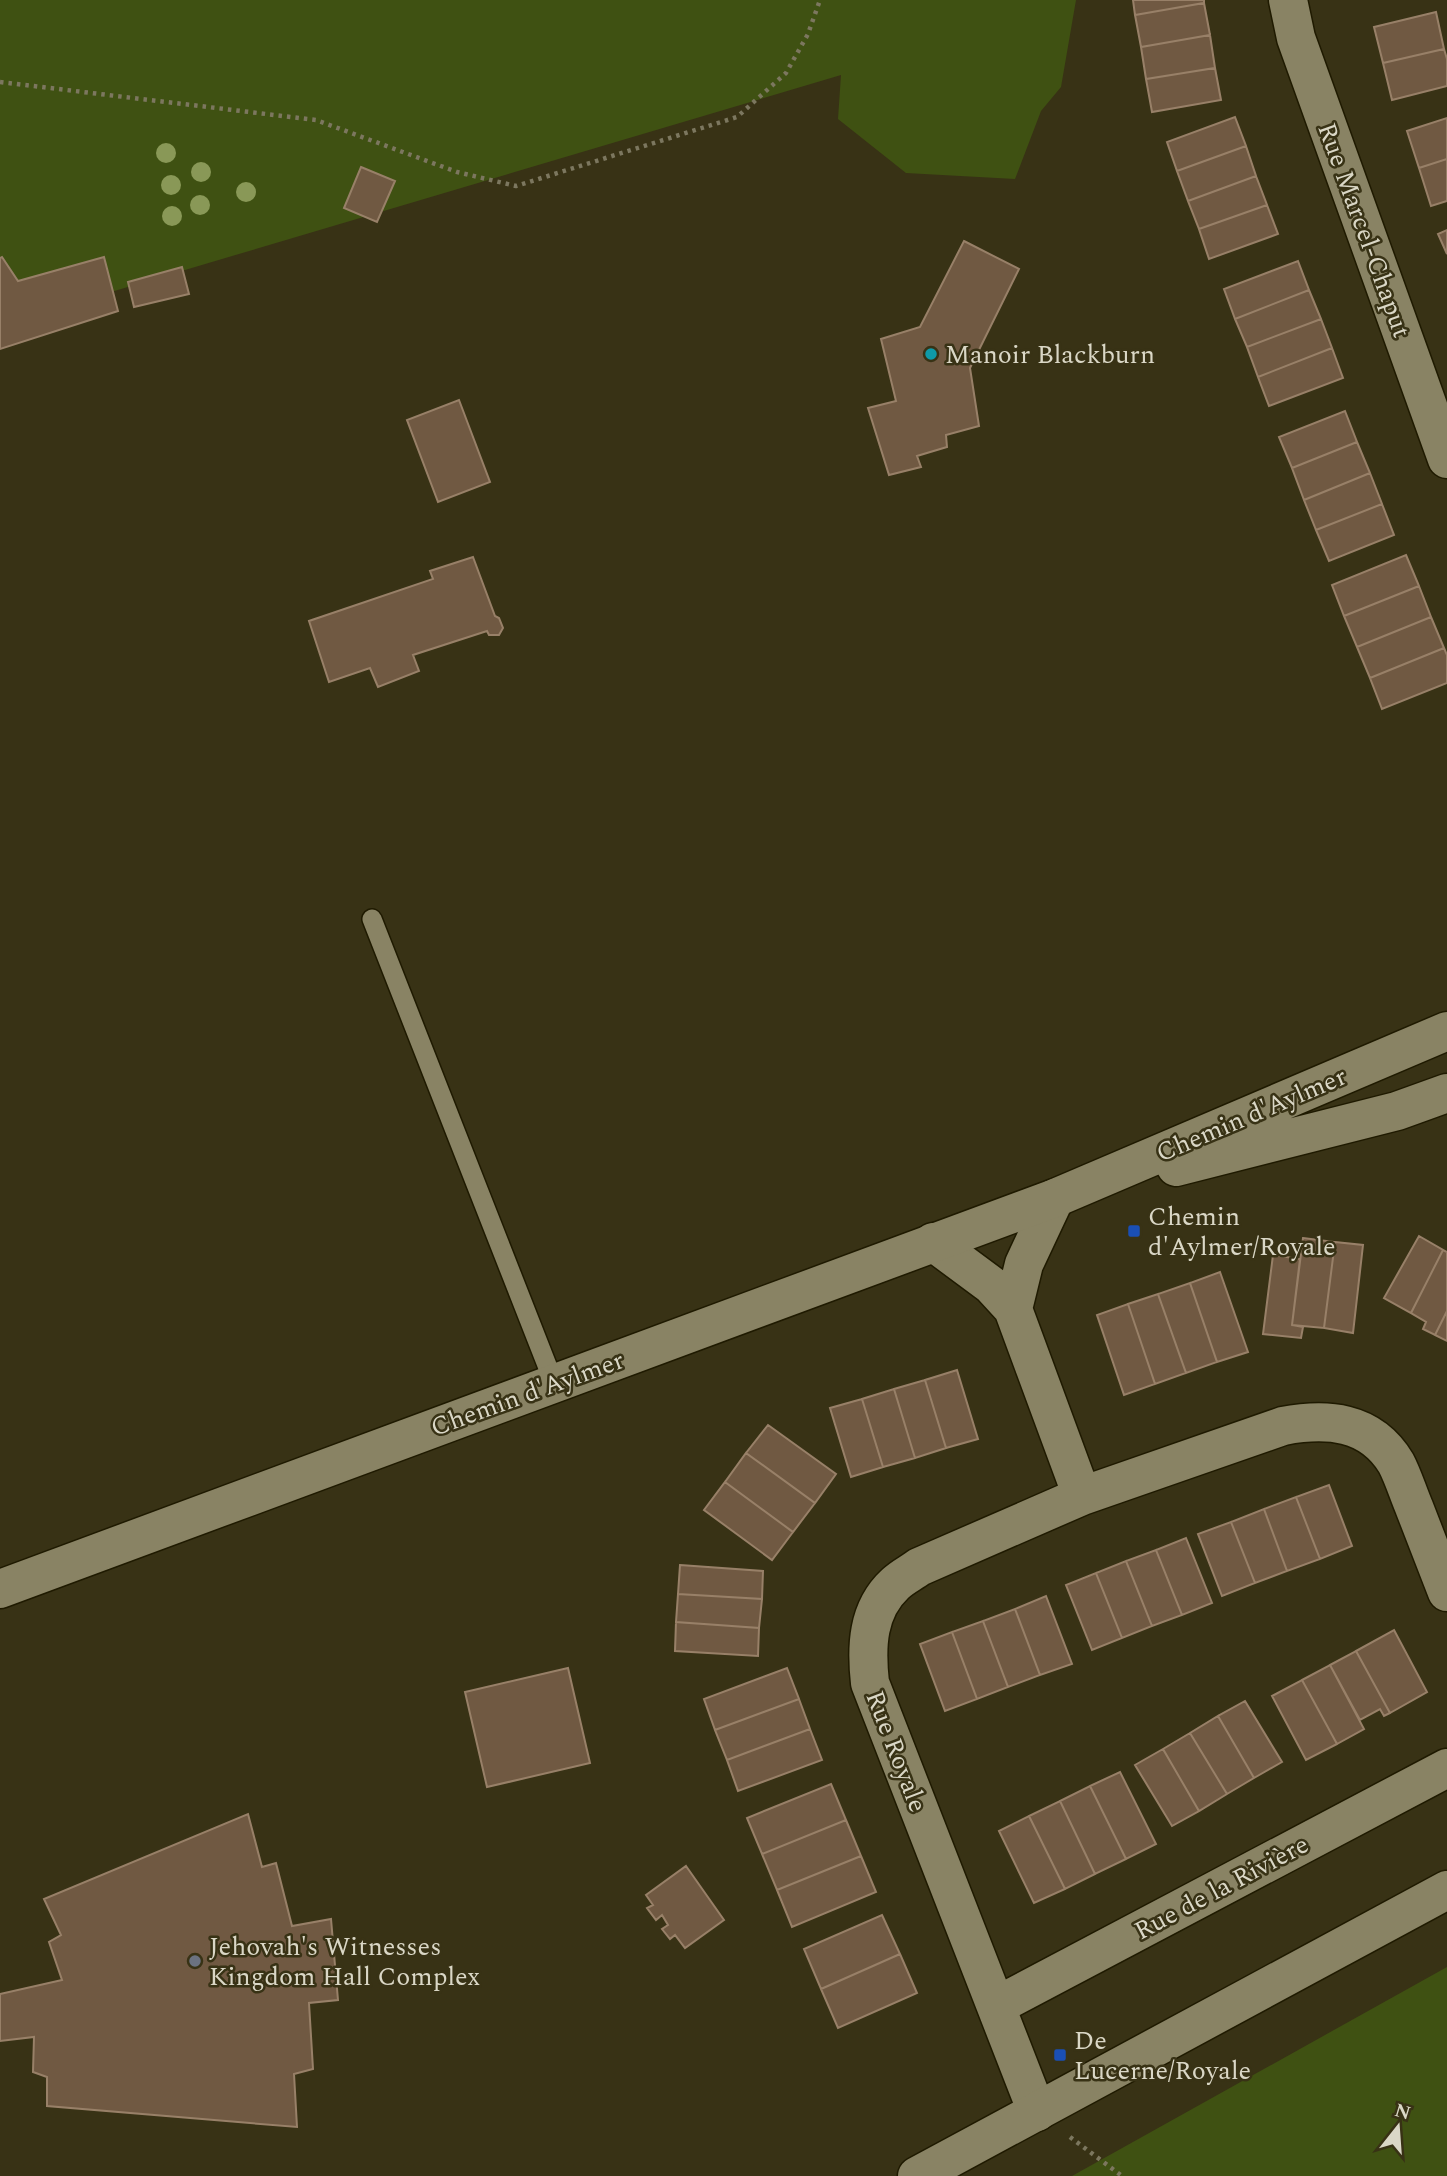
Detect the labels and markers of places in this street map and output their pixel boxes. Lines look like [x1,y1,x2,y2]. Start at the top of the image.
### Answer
place label: Manoir Blackburn [945,335,1155,375]
marker: Manoir Blackburn [923,346,939,362]
place label: Chemin d'Aylmer/Royale [1148,1197,1336,1267]
marker: Chemin d'Aylmer/Royale [1126,1223,1142,1239]
place label: Jehovah's Witnesses Kingdom Hall Complex [209,1927,480,1997]
marker: Jehovah's Witnesses Kingdom Hall Complex [187,1953,203,1969]
place label: De Lucerne/Royale [1074,2021,1251,2091]
marker: De Lucerne/Royale [1052,2047,1068,2063]

